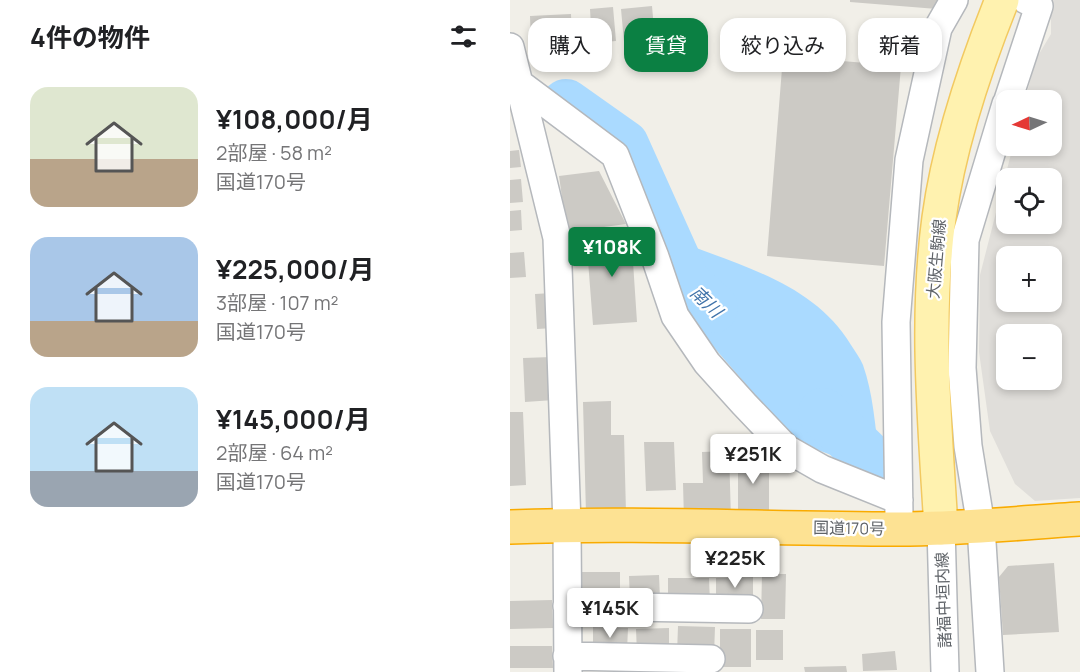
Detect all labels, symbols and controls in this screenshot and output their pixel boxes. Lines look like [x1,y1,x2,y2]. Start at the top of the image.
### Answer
chip: 購入 [528,18,612,72]
chip: 賃貸 [624,18,708,72]
chip: 絞り込み [720,18,846,72]
chip: 新着 [858,18,942,72]
text: 4件の物件 [30,19,150,55]
icon: filters [447,20,480,53]
north arrow [996,90,1062,156]
map controls [996,90,1062,390]
text: ¥108,000/月 [216,101,373,137]
icon: home [78,111,150,183]
text: 2部屋 · 58 m² [216,139,332,166]
text: 国道170号 [216,168,306,195]
button: locate [996,168,1062,234]
street label: 大阪生駒線 [922,218,950,300]
pin: ¥108K [570,227,654,278]
text: ¥108K [582,233,642,260]
button: + [996,246,1062,312]
text: ¥225,000/月 [216,251,375,287]
icon: home [78,261,150,333]
water label: 南川 [685,280,729,324]
text: 3部屋 · 107 m² [216,289,339,316]
text: 国道170号 [216,318,306,345]
button: − [996,324,1062,390]
text: ¥145,000/月 [216,401,371,437]
icon: home [78,411,150,483]
pin: ¥251K [711,434,795,485]
text: 2部屋 · 64 m² [216,439,333,466]
text: ¥251K [724,440,782,467]
text: 国道170号 [216,468,306,495]
street label: 国道170号 [813,516,885,540]
pin: ¥225K [693,538,777,589]
text: ¥225K [705,544,765,571]
street label: 諸福中垣内線 [930,552,956,648]
pin: ¥145K [568,588,652,639]
text: ¥145K [581,594,639,621]

